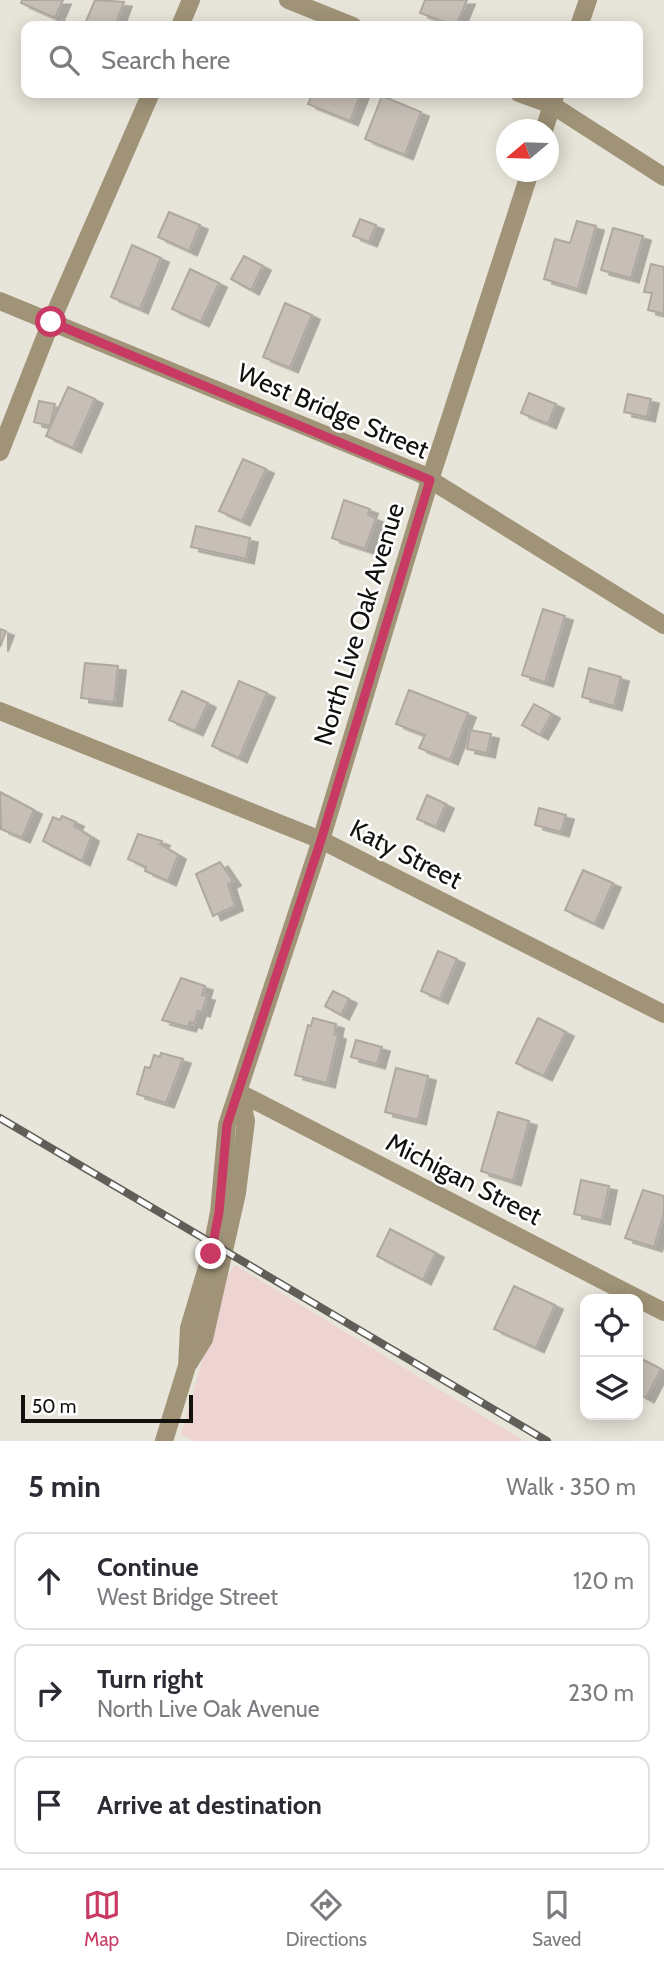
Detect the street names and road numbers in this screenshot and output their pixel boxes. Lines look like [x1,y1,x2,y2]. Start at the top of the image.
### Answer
street label: West Bridge Street [233,356,434,466]
street label: North Live Oak Avenue [307,499,411,749]
street label: Katy Street [345,812,468,896]
street label: Michigan Street [381,1126,547,1232]

